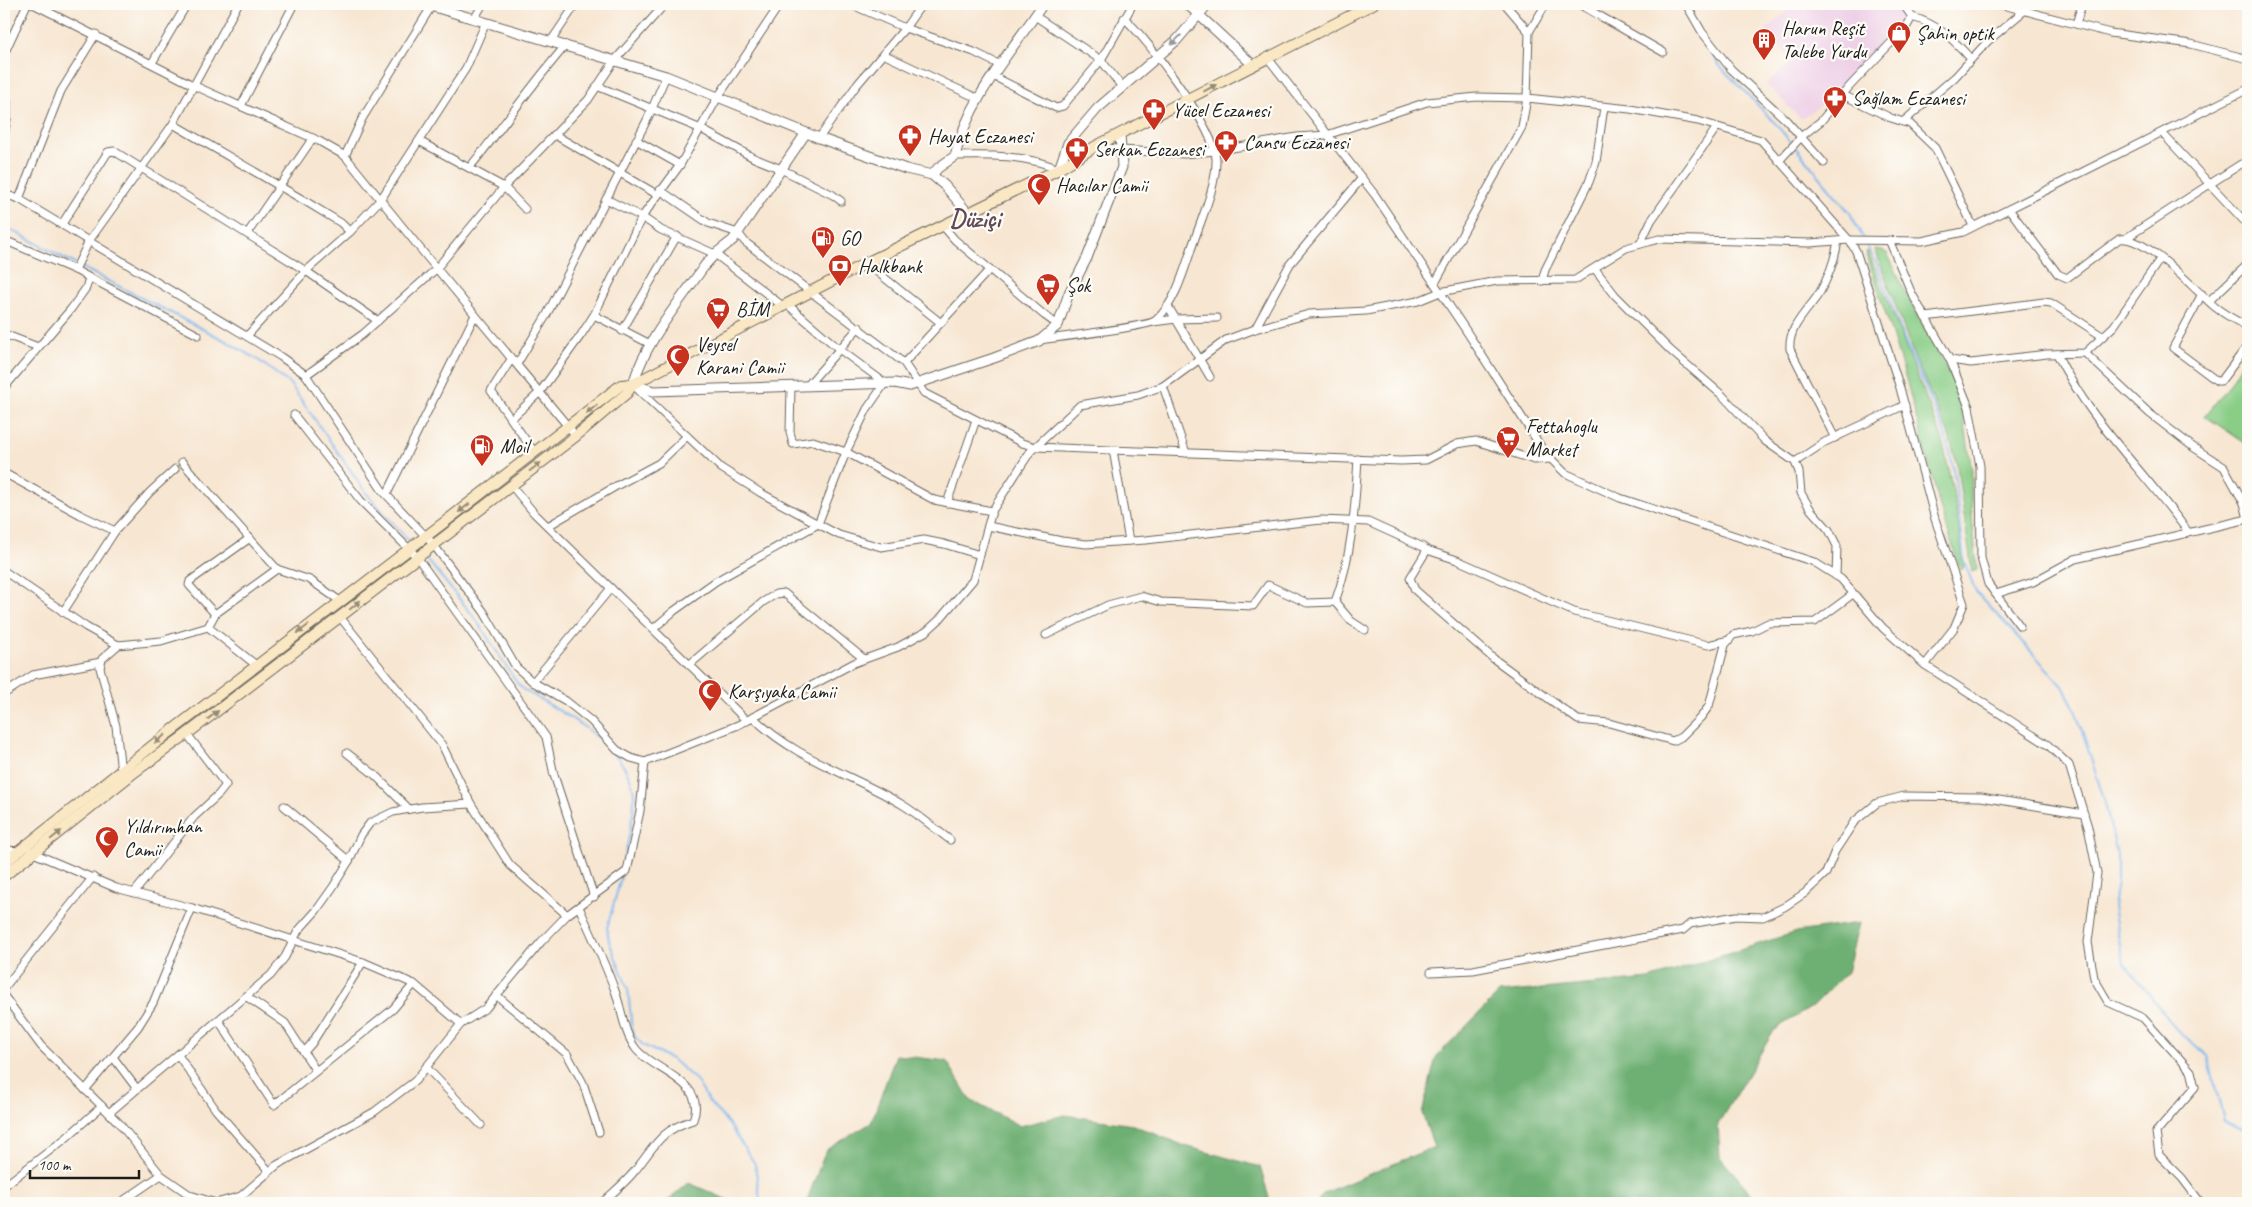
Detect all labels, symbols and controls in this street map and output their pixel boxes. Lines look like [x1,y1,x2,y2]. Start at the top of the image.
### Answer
place label: Harun Reşit Talebe Yurdu [1782,16,1868,64]
shop icon: Şahin optik [1886,20,1912,54]
place label: Şahin optik [1916,21,1995,46]
building icon: Harun Reşit Talebe Yurdu [1751,27,1777,61]
one-way arrow [1170,34,1182,46]
one-way arrow [1203,84,1217,92]
pharmacy icon: Sağlam Eczanesi [1822,85,1848,119]
place label: Sağlam Eczanesi [1852,86,1967,111]
pharmacy icon: Yücel Eczanesi [1141,97,1167,131]
place label: Yücel Eczanesi [1172,98,1272,123]
pharmacy icon: Hayat Eczanesi [897,123,923,157]
place label: Hayat Eczanesi [928,124,1035,149]
pharmacy icon: Cansu Eczanesi [1213,129,1239,163]
place label: Cansu Eczanesi [1244,130,1351,155]
pharmacy icon: Serkan Eczanesi [1064,136,1090,170]
place label: Serkan Eczanesi [1094,137,1207,162]
mosque icon: Hacılar Camii [1026,172,1052,206]
place label: Hacılar Camii [1056,173,1149,198]
district label: Düziçi [950,203,1003,235]
fuel station icon: GO [810,225,836,259]
place label: GO [840,226,862,251]
bank icon: Halkbank [827,253,853,287]
place label: Halkbank [858,254,923,279]
supermarket icon: Şok [1035,272,1061,306]
place label: Şok [1066,273,1092,298]
supermarket icon: BİM [705,296,731,330]
place label: BİM [736,297,770,322]
place label: Veysel Karani Camii [696,332,786,380]
mosque icon: Veysel Karani Camii [665,343,691,377]
one-way arrow [586,403,599,414]
place label: Fettahoglu Market [1526,414,1598,462]
supermarket icon: Fettahoglu Market [1495,425,1521,459]
fuel station icon: Moil [469,433,495,467]
place label: Moil [500,434,532,459]
one-way arrow [528,462,542,472]
one-way arrow [457,503,471,513]
one-way arrow [348,599,361,610]
one-way arrow [297,624,310,635]
mosque icon: Karşıyaka Camii [697,678,723,712]
place label: Karşıyaka Camii [728,679,838,704]
one-way arrow [206,709,219,720]
one-way arrow [154,734,167,745]
place label: Yıldırımhan Camii [124,814,203,862]
mosque icon: Yıldırımhan Camii [94,825,120,859]
one-way arrow [49,830,62,841]
scale bar [30,1147,139,1179]
text: 100 m [38,1156,72,1175]

